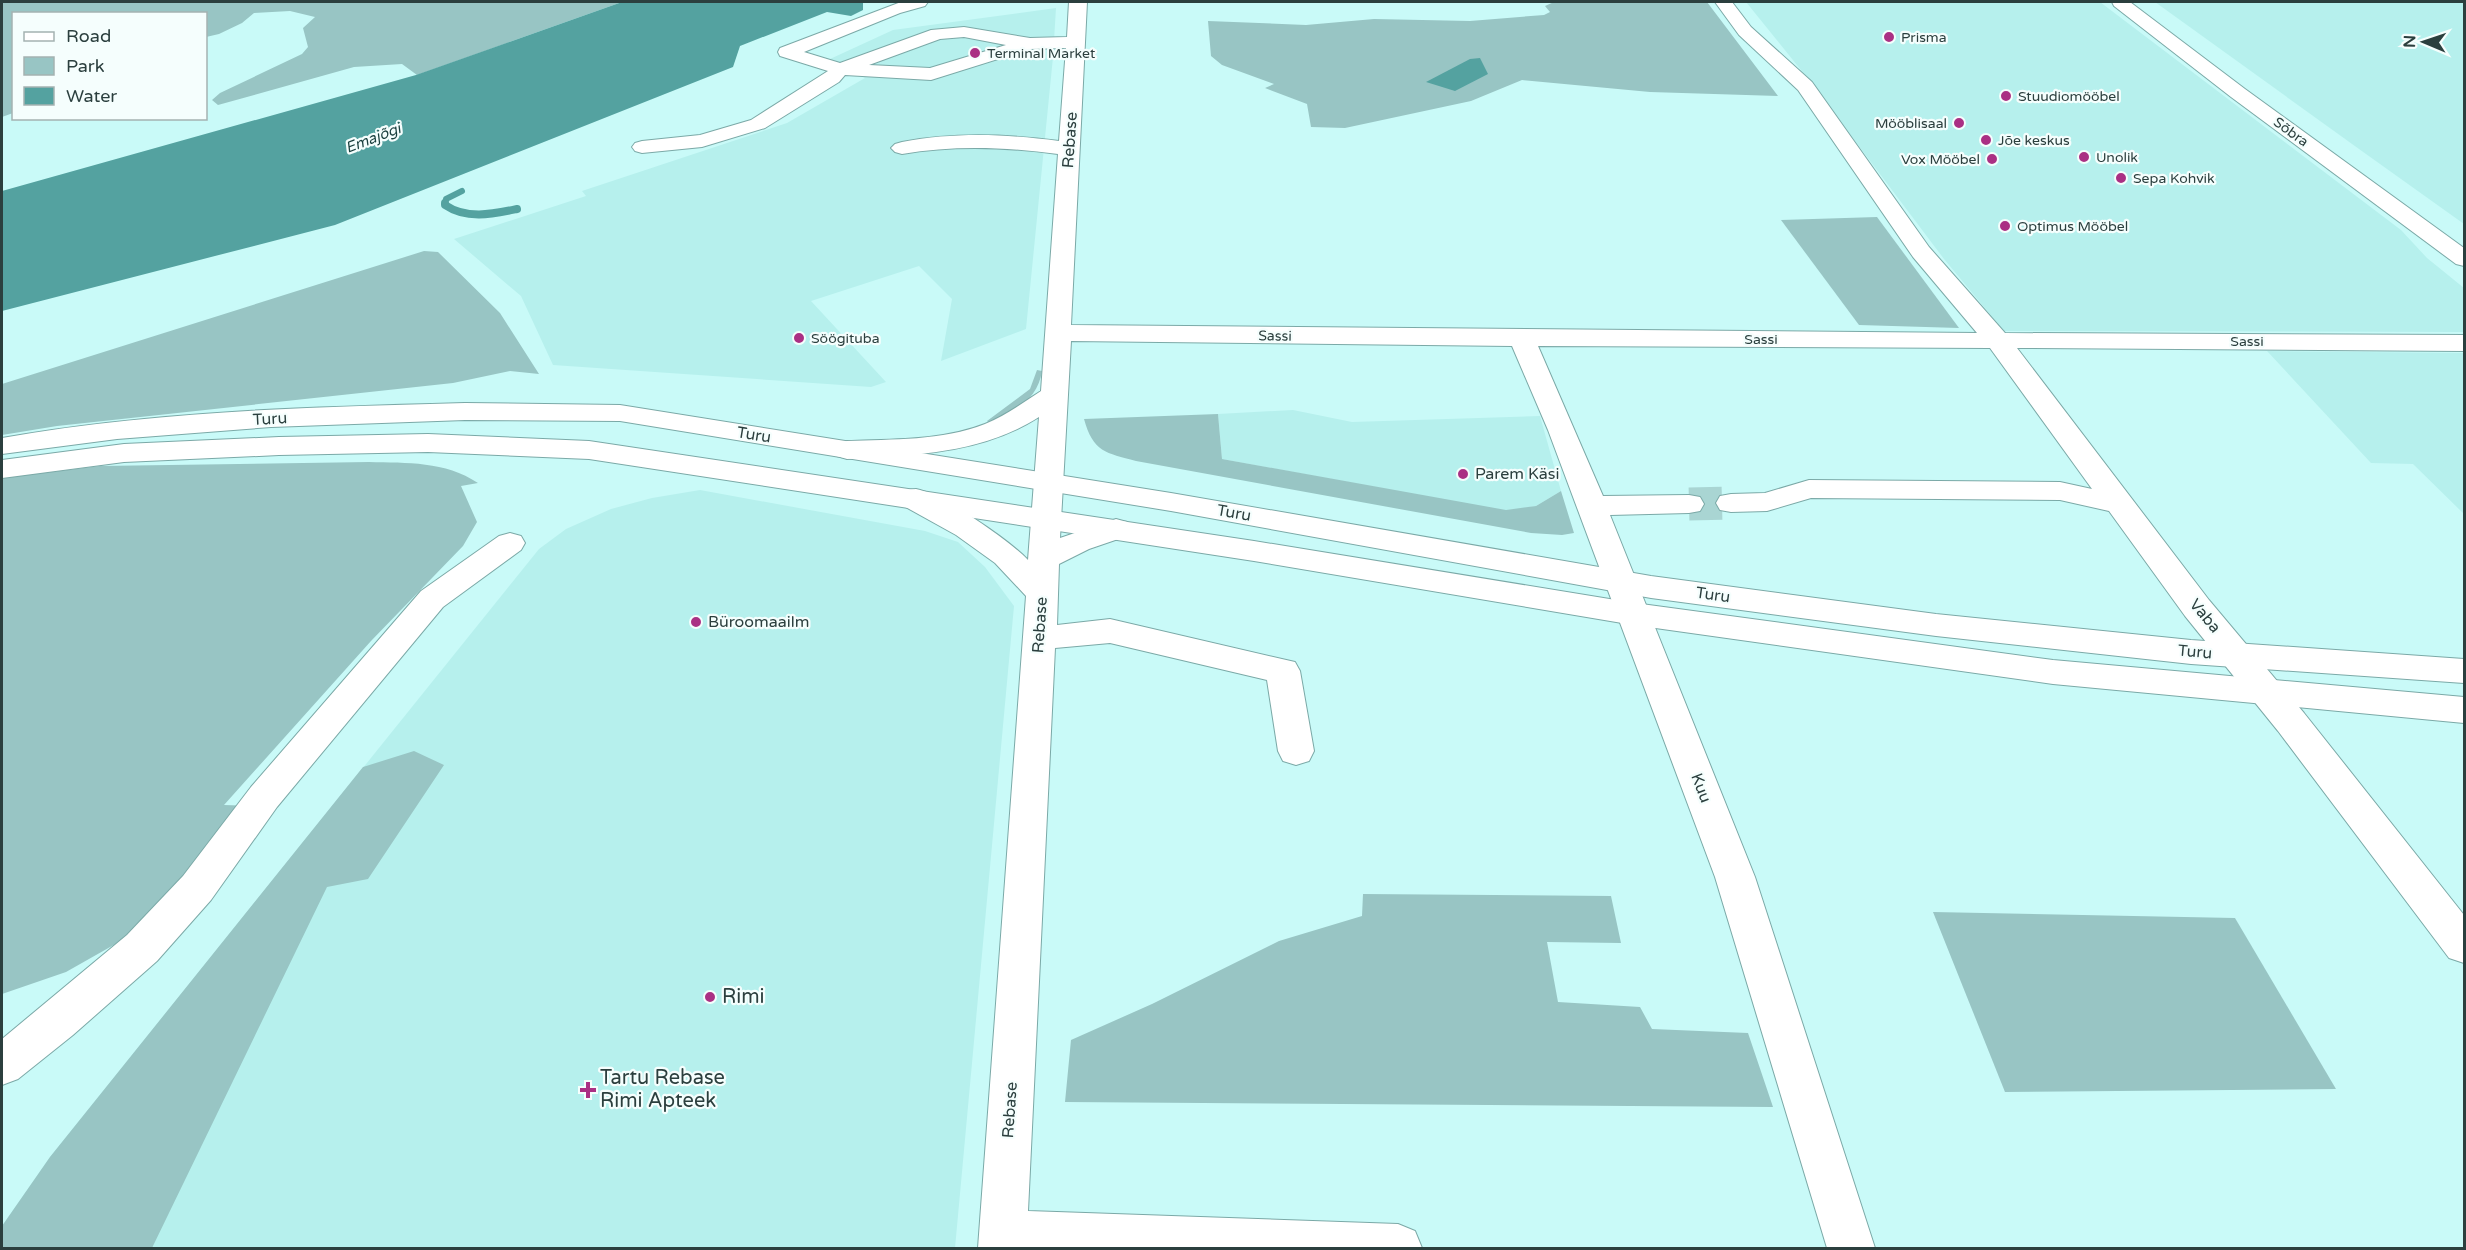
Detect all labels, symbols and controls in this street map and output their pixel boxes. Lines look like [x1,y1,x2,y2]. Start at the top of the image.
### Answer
legend [12,12,207,120]
north arrow [2394,12,2454,72]
text: Road [66,25,111,47]
place label: Prisma [1901,29,1947,46]
marker: Prisma [1882,30,1896,44]
text: N [2400,35,2420,48]
place label: Terminal Market [987,45,1096,62]
marker: Terminal Market [968,46,982,60]
text: Park [66,55,105,77]
text: Water [66,85,117,107]
place label: Stuudiomööbel [2018,88,2120,105]
marker: Stuudiomööbel [1999,89,2013,103]
street label: Rebase [1058,111,1082,169]
street label: Sõbra [2270,114,2312,150]
place label: Mööblisaal [1875,115,1947,132]
marker: Mööblisaal [1952,116,1966,130]
water label: Emajõgi [343,118,405,157]
place label: Jõe keskus [1998,132,2070,149]
marker: Jõe keskus [1979,133,1993,147]
place label: Unolik [2096,149,2138,166]
marker: Unolik [2077,150,2091,164]
place label: Vox Mööbel [1901,151,1980,168]
marker: Vox Mööbel [1985,152,1999,166]
place label: Sepa Kohvik [2133,170,2215,187]
marker: Sepa Kohvik [2114,171,2128,185]
place label: Optimus Mööbel [2017,218,2128,235]
marker: Optimus Mööbel [1998,219,2012,233]
street label: Sassi [1258,327,1292,345]
place label: Söögituba [811,330,880,347]
marker: Söögituba [792,331,806,345]
street label: Sassi [1744,331,1778,348]
street label: Sassi [2230,333,2264,350]
street label: Turu [252,408,288,430]
street label: Turu [735,422,773,448]
place label: Parem Käsi [1475,464,1560,484]
marker: Parem Käsi [1456,467,1470,481]
street label: Turu [1215,500,1253,526]
street label: Turu [1695,583,1731,607]
street label: Vaba [2185,595,2225,637]
street label: Rebase [1028,596,1052,654]
place label: Büroomaailm [708,612,809,632]
marker: Büroomaailm [689,615,703,629]
street label: Turu [2177,641,2213,663]
street label: Kuu [1686,770,1716,806]
place label: Rimi [722,985,765,1009]
marker: Rimi [703,990,717,1004]
place label: Tartu Rebase Rimi Apteek [600,1066,725,1113]
street label: Rebase [998,1081,1022,1139]
marker: Tartu Rebase Rimi Apteek [581,1083,595,1097]

